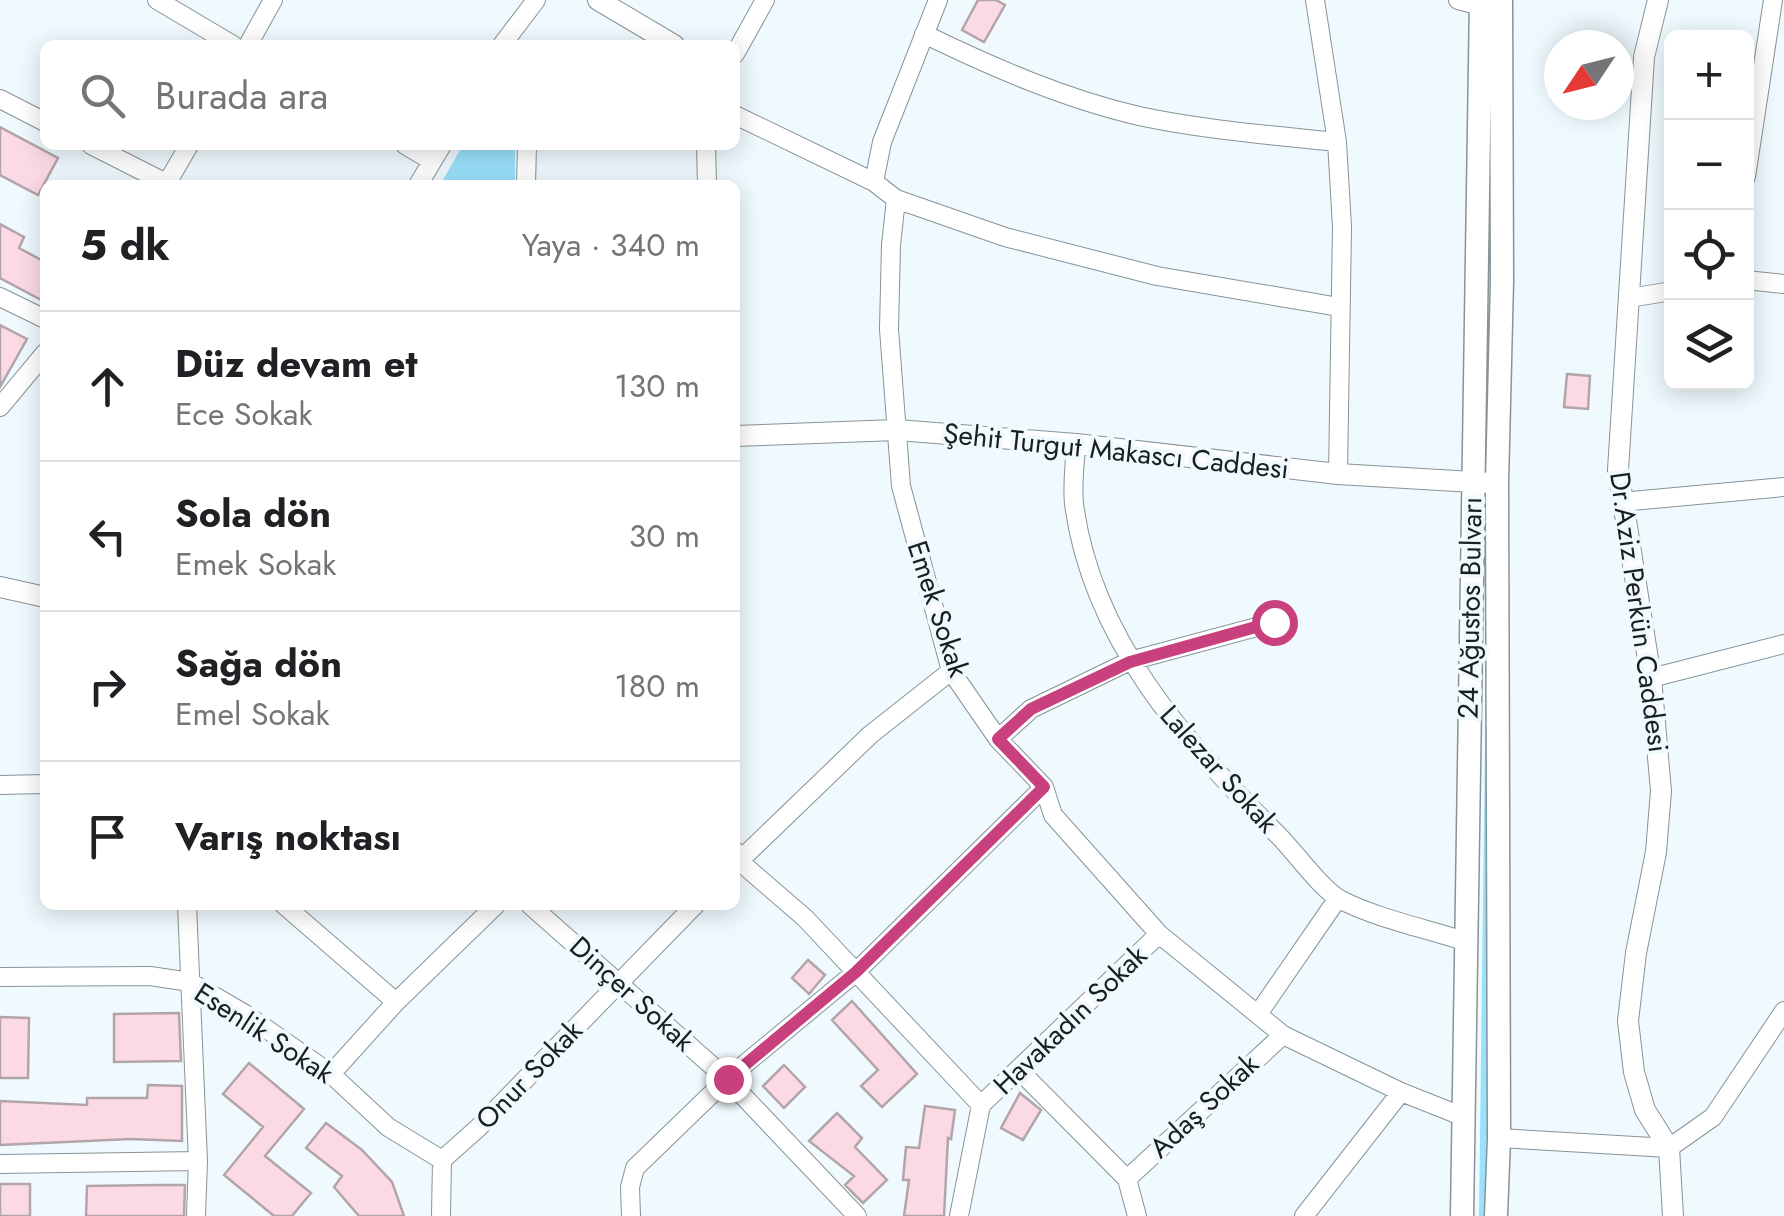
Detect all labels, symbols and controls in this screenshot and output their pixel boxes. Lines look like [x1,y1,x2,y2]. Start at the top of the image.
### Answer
north arrow [1544,30,1634,120]
map controls [1664,30,1754,390]
button: + [1664,30,1754,120]
search box [40,40,740,150]
icon: search [75,68,130,123]
text: Burada ara [155,68,328,123]
button: − [1664,120,1754,210]
button: locate [1664,210,1754,300]
text: 5 dk [80,215,170,276]
text: Yaya · 340 m [522,222,700,268]
button: layers [1664,300,1754,390]
text: Düz devam et [175,336,418,391]
icon: ahead [80,359,135,414]
text: 130 m [614,363,700,409]
text: Ece Sokak [175,391,313,437]
street label: Şehit Turgut Makascı Caddesi [941,412,1291,490]
street label: Dr.Aziz Perkün Caddesi [1599,469,1679,755]
text: Sola dön [175,486,331,541]
street label: 24 Ağustos Bulvarı [1448,497,1492,719]
icon: left [80,509,135,564]
text: 30 m [629,513,700,559]
street label: Emek Sokak [897,536,980,683]
text: Emek Sokak [175,541,336,587]
route start [1252,600,1298,646]
text: Sağa dön [175,636,342,691]
icon: right [80,659,135,714]
text: 180 m [614,663,700,709]
text: Emel Sokak [175,691,330,737]
street label: Lalezar Sokak [1150,696,1288,843]
icon: arrive [80,809,135,864]
text: Varış noktası [175,809,401,864]
street label: Dinçer Sokak [560,927,704,1062]
street label: Havakadın Sokak [984,935,1157,1104]
street label: Esenlik Sokak [186,973,342,1094]
street label: Onur Sokak [466,1011,592,1139]
street label: Adaş Sokak [1140,1044,1268,1167]
route end [706,1057,752,1103]

